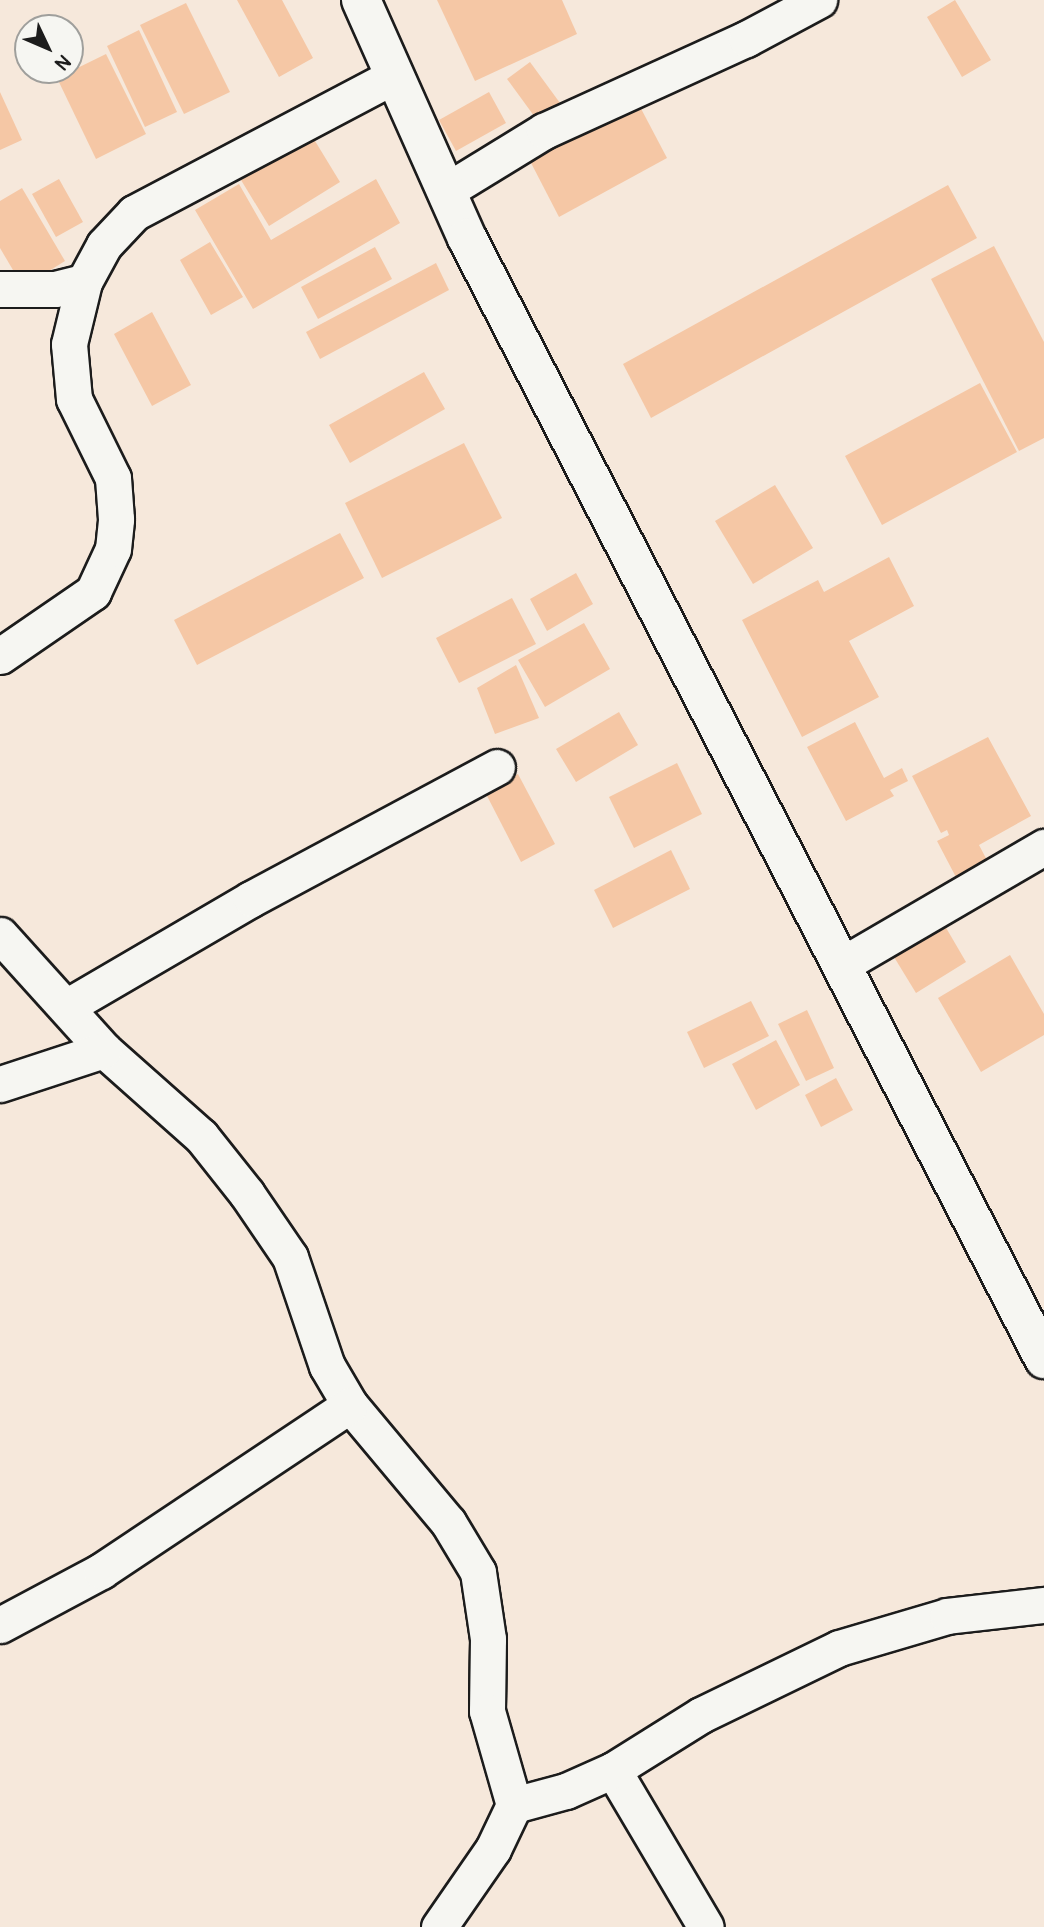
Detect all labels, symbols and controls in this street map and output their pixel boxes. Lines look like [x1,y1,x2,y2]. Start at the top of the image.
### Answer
north arrow [14,14,84,84]
text: N [50,49,76,75]

